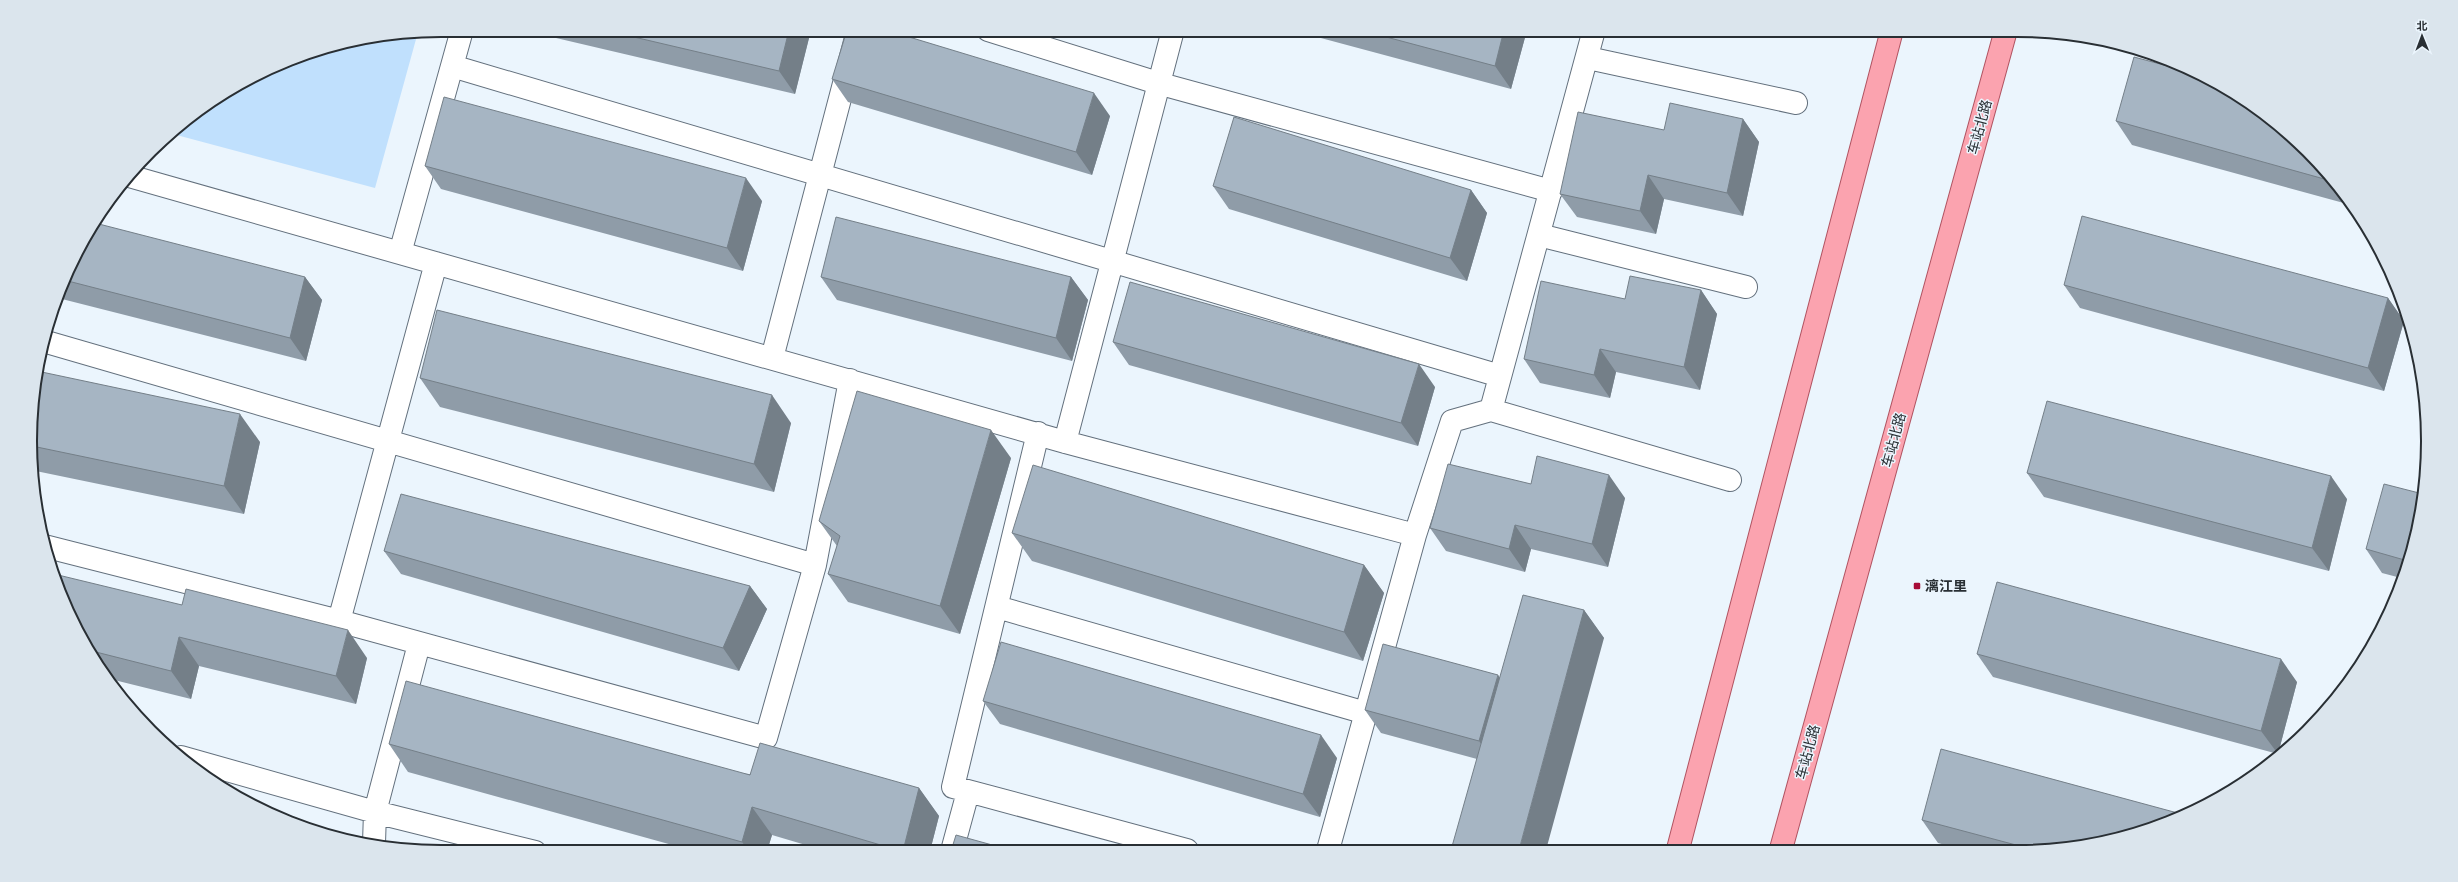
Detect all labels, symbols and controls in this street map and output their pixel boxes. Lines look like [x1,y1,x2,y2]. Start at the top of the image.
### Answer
north arrow [2402,16,2442,56]
text: 北 [2416,20,2427,33]
street label: 车站北路 [1965,98,1995,156]
street label: 车站北路 [1879,411,1909,469]
place label: 漓江里 [1925,578,1967,595]
marker: 漓江里 [1912,581,1922,591]
street label: 车站北路 [1793,723,1823,781]

